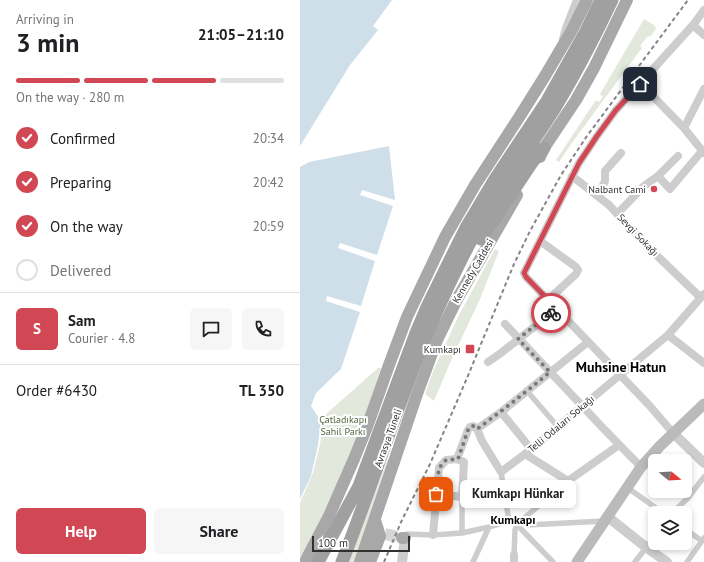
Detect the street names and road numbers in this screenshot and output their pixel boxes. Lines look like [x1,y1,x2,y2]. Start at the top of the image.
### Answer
street label: Sevgi Sokağı [615,211,661,259]
street label: Kennedy Caddesi [449,236,497,306]
street label: Telli Odaları Sokağı [525,392,597,456]
street label: Avrasya Tüneli [371,407,405,469]

